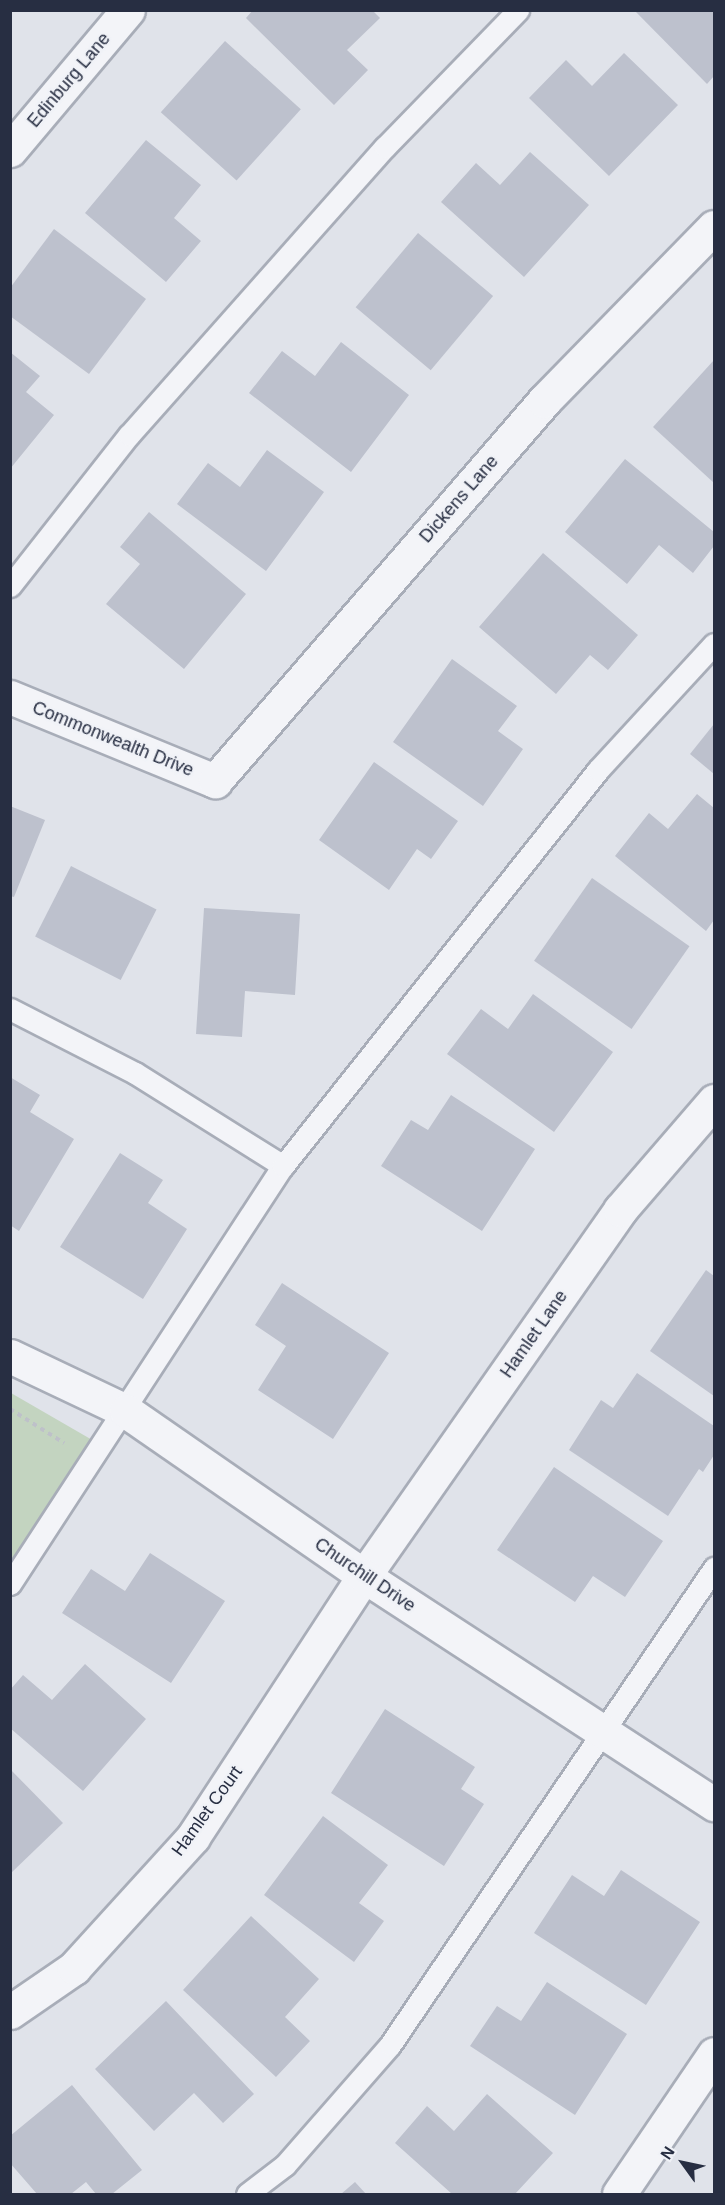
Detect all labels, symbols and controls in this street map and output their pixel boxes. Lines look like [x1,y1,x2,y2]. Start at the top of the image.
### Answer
street label: Edinburg Lane [23,28,115,132]
street label: Dickens Lane [415,451,503,547]
street label: Commonwealth Drive [29,697,197,781]
street label: Hamlet Lane [496,1286,572,1382]
street label: Churchill Drive [310,1533,420,1617]
street label: Hamlet Court [167,1762,247,1860]
north arrow [653,2133,713,2193]
text: N [657,2143,678,2162]

